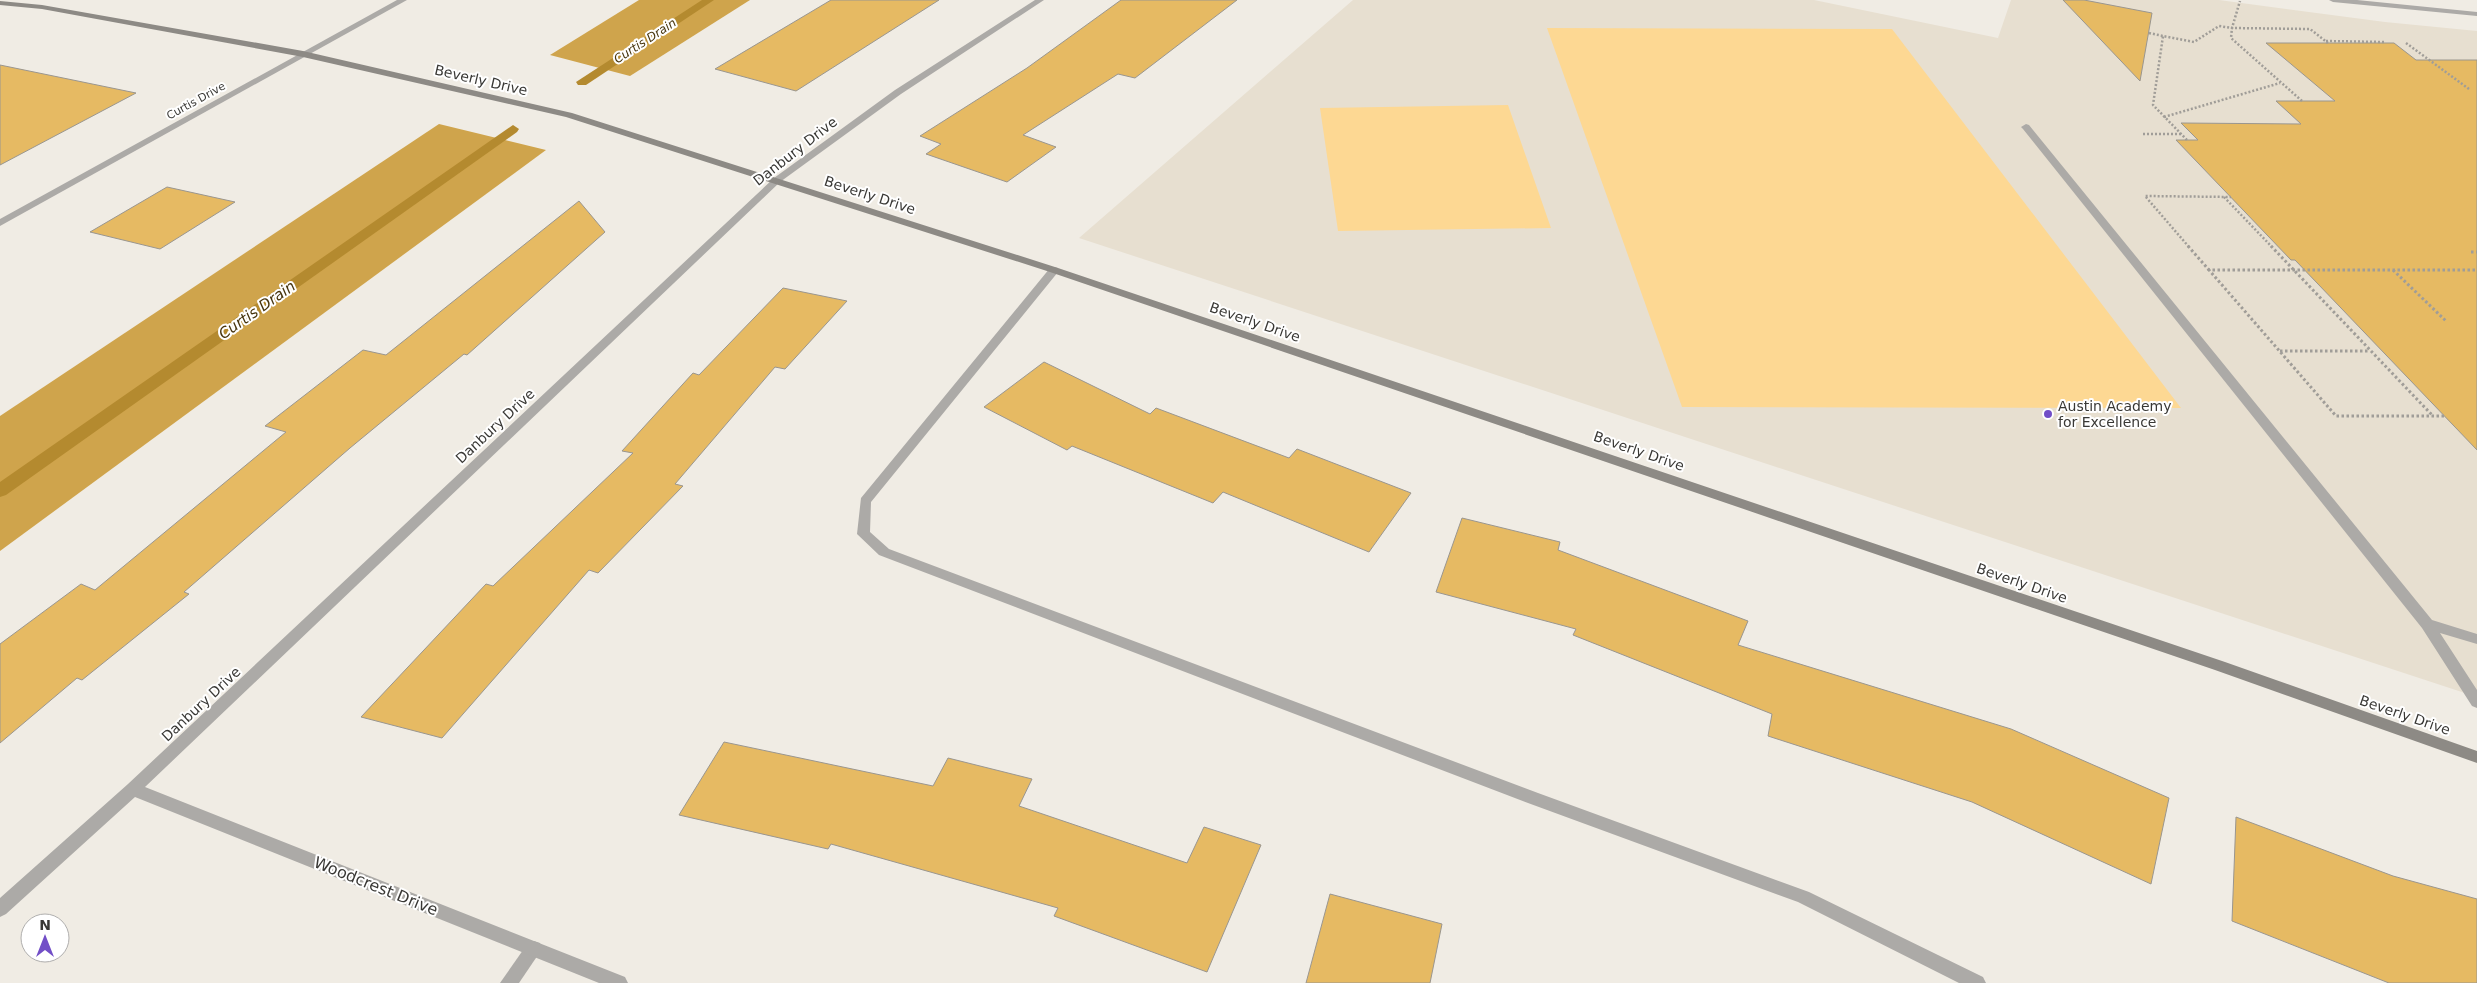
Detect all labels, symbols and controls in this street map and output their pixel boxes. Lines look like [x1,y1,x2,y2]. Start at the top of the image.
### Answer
water label: Curtis Drain [611,16,679,66]
street label: Beverly Drive [433,62,529,98]
street label: Curtis Drive [164,79,228,122]
street label: Danbury Drive [750,113,840,189]
street label: Beverly Drive [822,173,918,217]
water label: Curtis Drain [215,277,299,343]
street label: Beverly Drive [1208,299,1302,345]
street label: Danbury Drive [452,385,538,467]
place label: Austin Academy for Excellence [2058,398,2171,430]
marker: Austin Academy for Excellence [2042,408,2054,420]
street label: Beverly Drive [1592,428,1686,474]
street label: Beverly Drive [1975,560,2069,606]
street label: Danbury Drive [158,663,244,745]
street label: Beverly Drive [2358,692,2452,738]
street label: Woodcrest Drive [311,852,441,920]
north arrow [20,913,70,963]
text: N [39,917,51,933]

